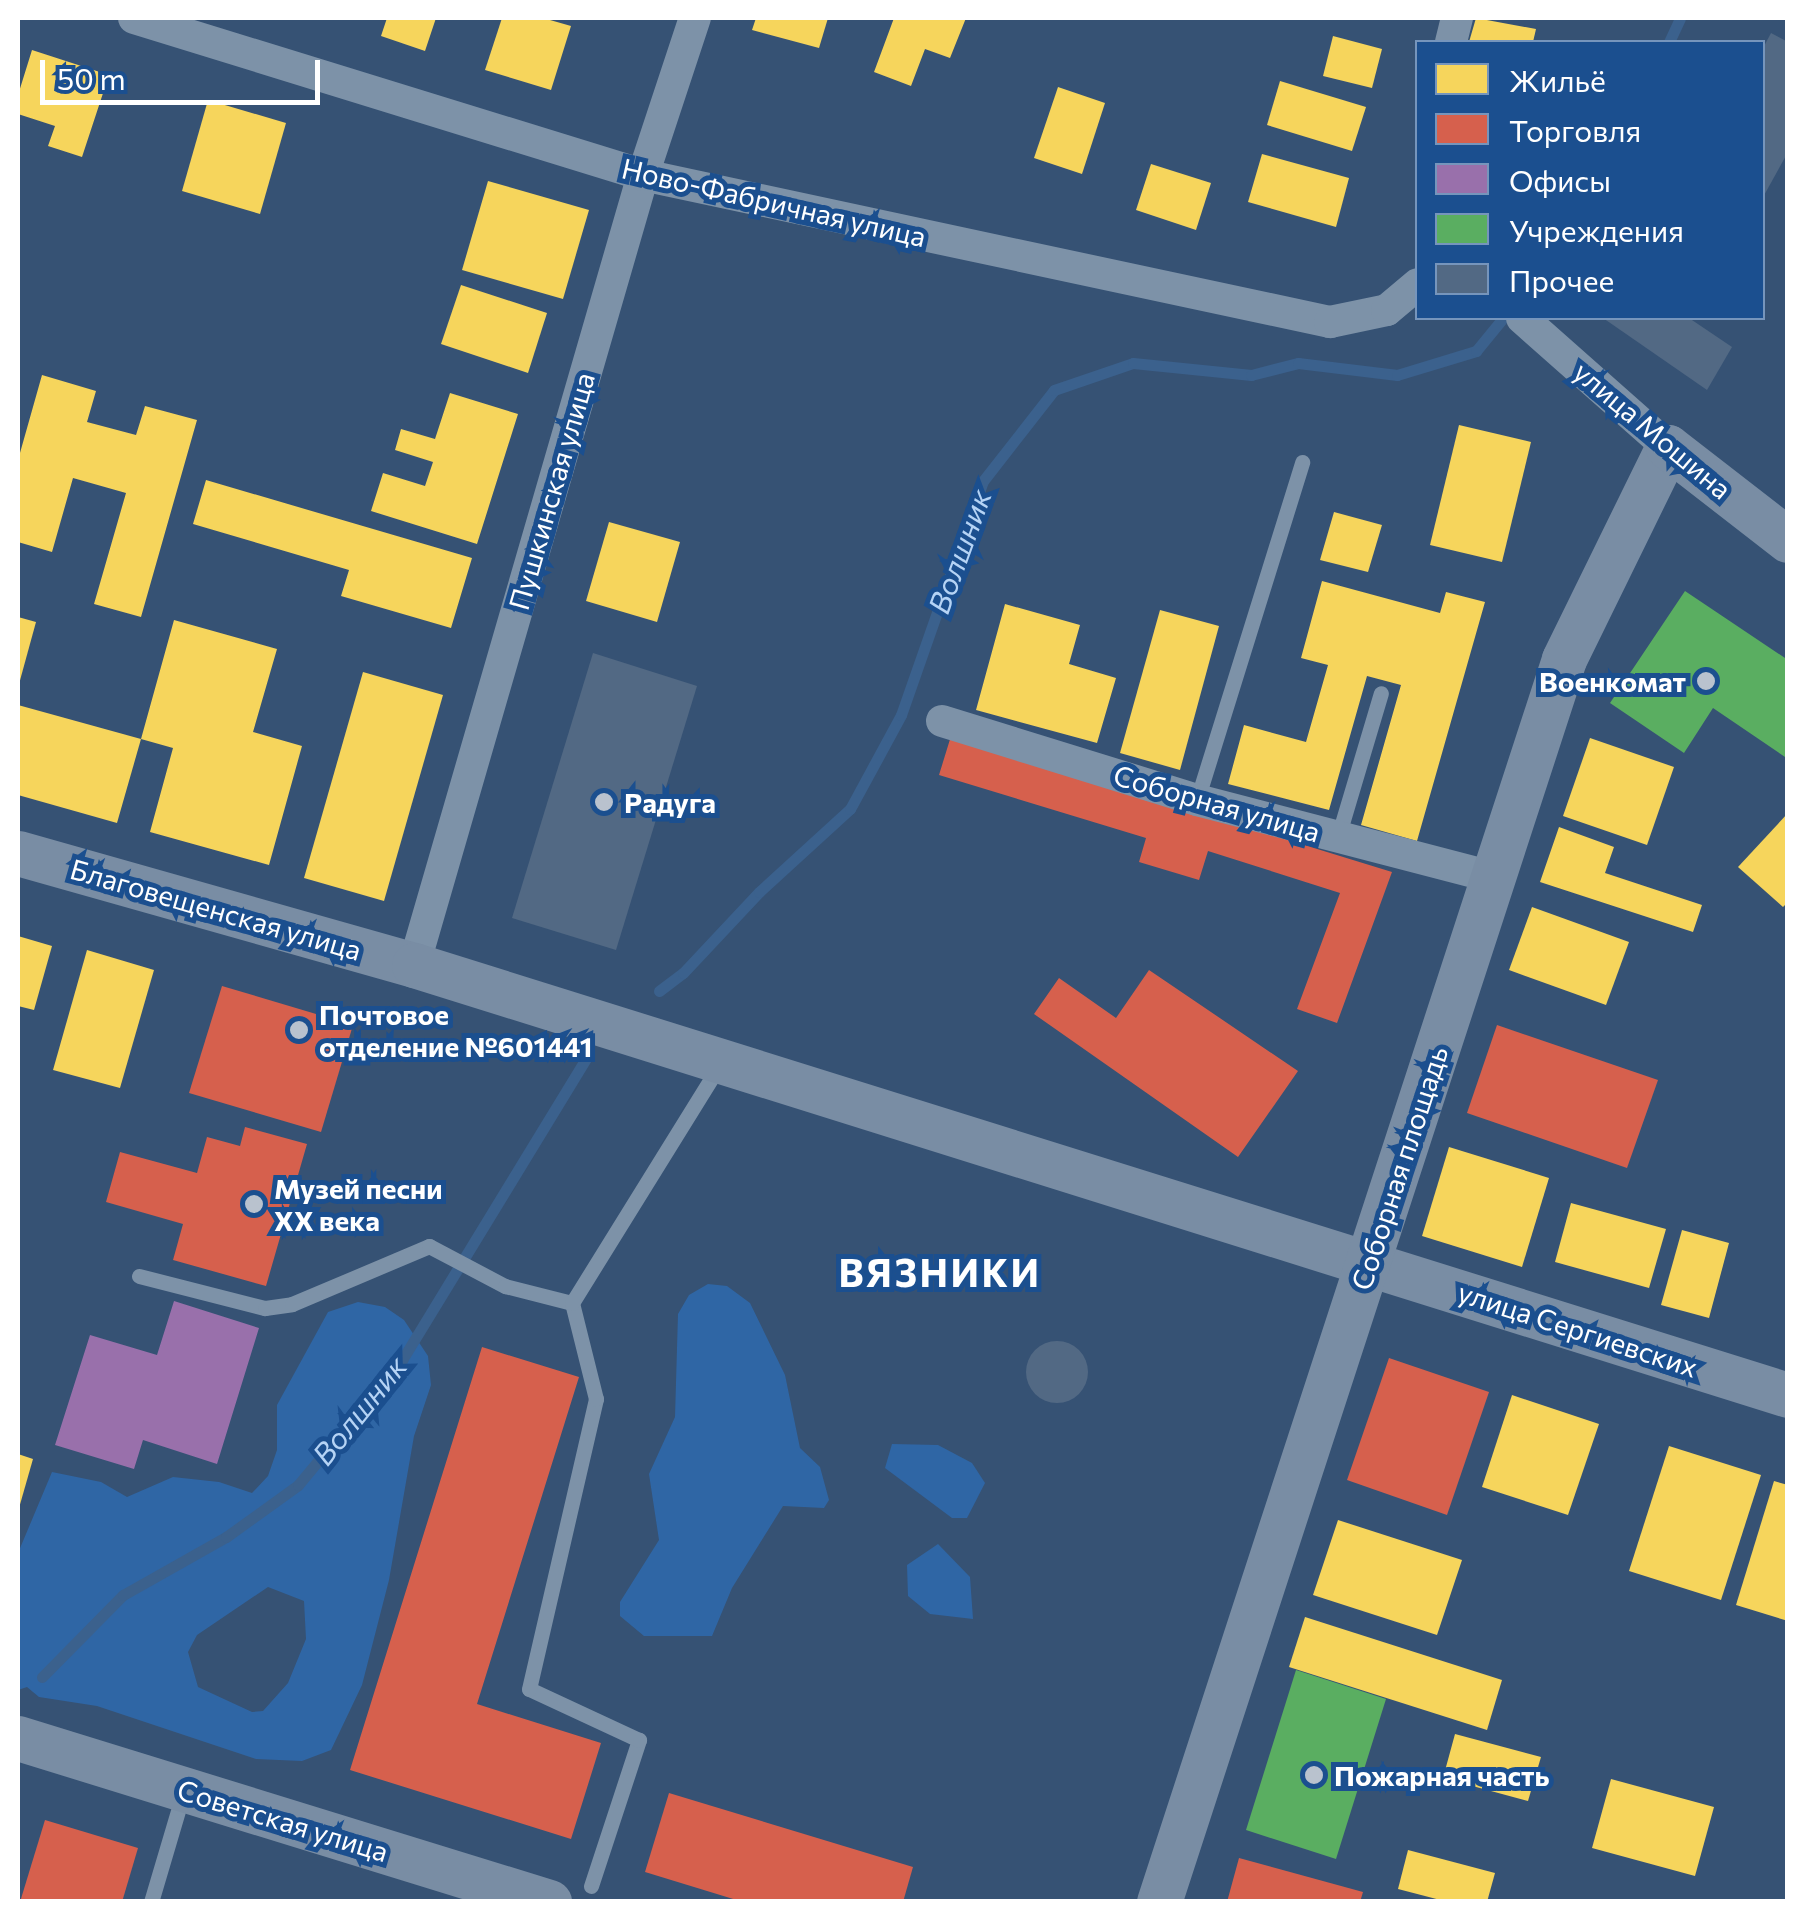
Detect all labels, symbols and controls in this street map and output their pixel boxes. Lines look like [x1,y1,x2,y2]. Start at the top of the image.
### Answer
scale bar [45,40,325,102]
legend [1415,40,1765,320]
text: 50 m [57,59,126,96]
text: Жильё [1509,61,1606,98]
text: Торговля [1509,111,1641,148]
street label: Ново-Фабричная улица [619,151,929,253]
text: Офисы [1509,161,1611,198]
text: Учреждения [1509,211,1684,248]
text: Прочее [1509,261,1614,298]
street label: улица Мошина [1567,354,1739,506]
street label: Пушкинская улица [501,368,601,614]
water label: Волшник [920,484,998,618]
place label: Военкомат [1539,664,1686,698]
marker: Военкомат [1695,670,1717,692]
street label: Соборная улица [1110,757,1324,849]
place label: Радуга [624,785,716,819]
marker: Радуга [593,791,615,813]
street label: Благовещенская улица [67,851,365,967]
place label: Почтовое отделение №601441 [319,997,592,1063]
marker: Почтовое отделение №601441 [288,1019,310,1041]
street label: Соборная площадь [1344,1042,1454,1294]
place label: Музей песни XX века [274,1171,443,1237]
marker: Музей песни XX века [243,1193,265,1215]
district label: ВЯЗНИКИ [839,1249,1041,1295]
street label: улица Сергиевских [1454,1274,1702,1384]
water label: Волшник [304,1348,414,1472]
place label: Пожарная часть [1334,1758,1549,1792]
marker: Пожарная часть [1303,1764,1325,1786]
street label: Советская улица [174,1772,392,1868]

